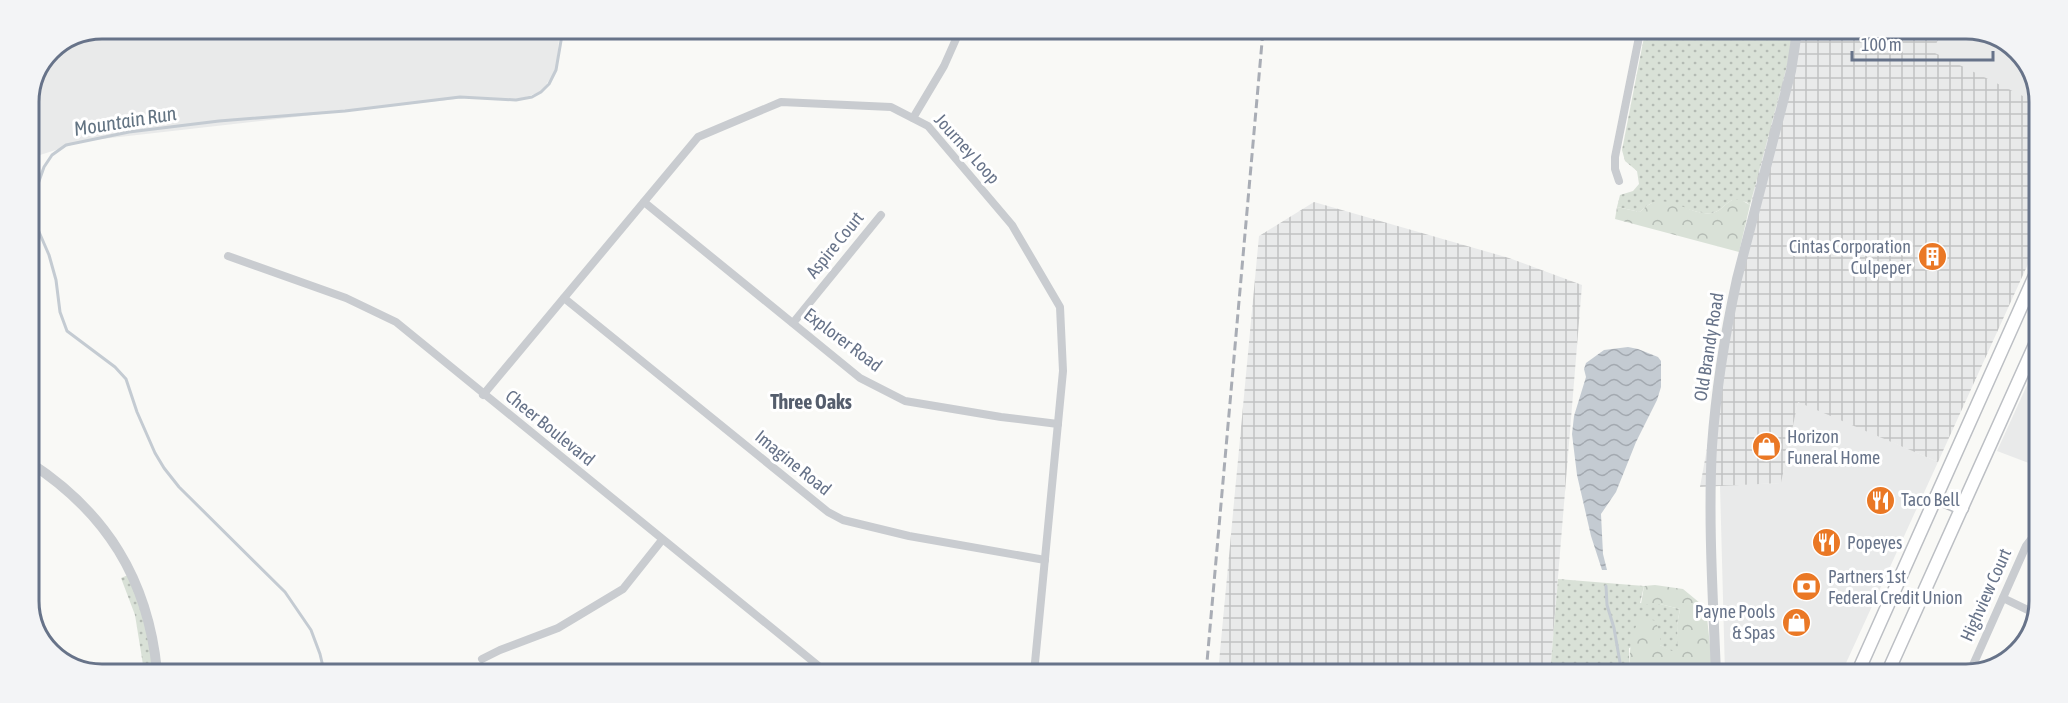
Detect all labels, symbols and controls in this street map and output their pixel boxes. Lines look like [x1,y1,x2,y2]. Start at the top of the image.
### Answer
scale bar [1852,24,1993,62]
text: 100 m [1861,34,1902,55]
water label: Mountain Run [72,101,178,140]
street label: Journey Loop [930,109,1004,188]
street label: Aspire Court [801,207,868,282]
place label: Cintas Corporation Culpeper [1789,236,1912,278]
building icon: Cintas Corporation Culpeper [1916,241,1948,273]
street label: Old Brandy Road [1690,291,1727,403]
street label: Explorer Road [800,303,886,376]
street label: Cheer Boulevard [502,385,599,470]
district label: Three Oaks [770,390,852,413]
street label: Imagine Road [751,426,835,500]
place label: Horizon Funeral Home [1787,426,1880,468]
shop icon: Horizon Funeral Home [1750,431,1782,463]
restaurant icon: Taco Bell [1864,484,1896,516]
place label: Taco Bell [1901,489,1960,510]
restaurant icon: Popeyes [1810,527,1842,559]
place label: Popeyes [1847,532,1902,553]
street label: Highview Court [1956,545,2015,644]
place label: Partners 1st Federal Credit Union [1828,566,1963,608]
bank icon: Partners 1st Federal Credit Union [1791,571,1823,603]
place label: Payne Pools & Spas [1695,601,1775,643]
shop icon: Payne Pools & Spas [1780,606,1812,638]

